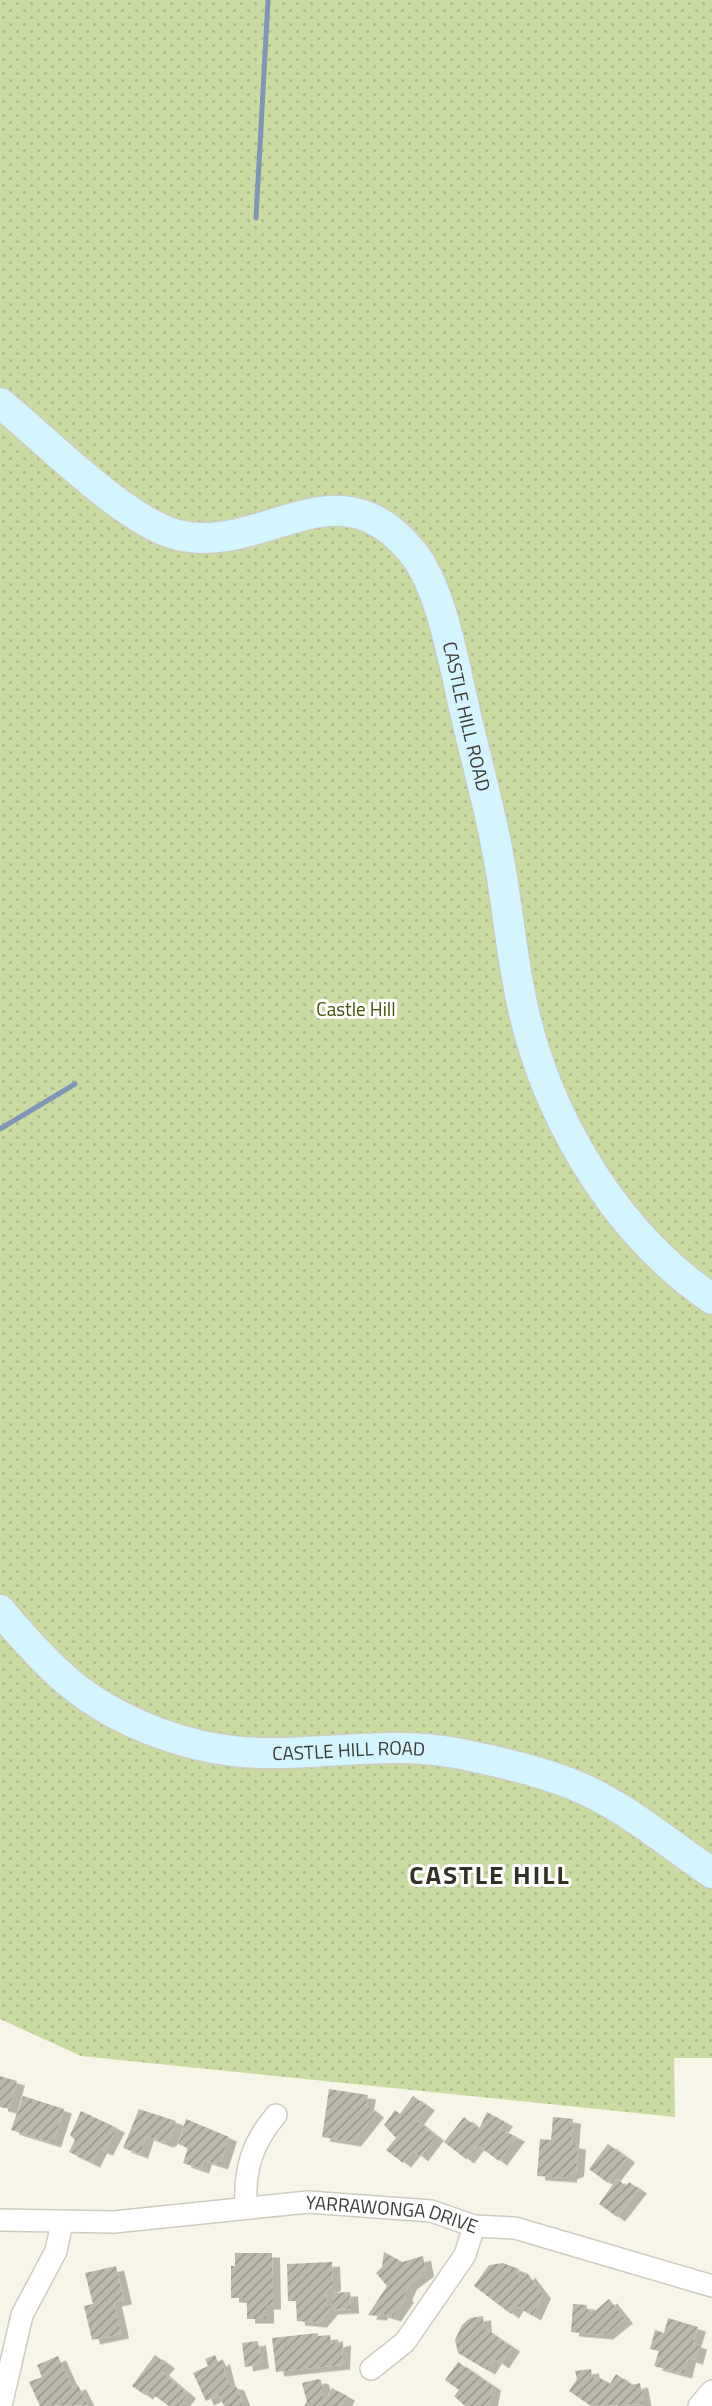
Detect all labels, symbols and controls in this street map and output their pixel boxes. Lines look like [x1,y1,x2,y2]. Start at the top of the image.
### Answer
street label: CASTLE HILL ROAD [436,638,499,794]
park label: Castle Hill [316,994,396,1023]
street label: CASTLE HILL ROAD [272,1733,426,1767]
district label: CASTLE HILL [409,1855,571,1894]
street label: YARRAWONGA DRIVE [305,2187,482,2240]

